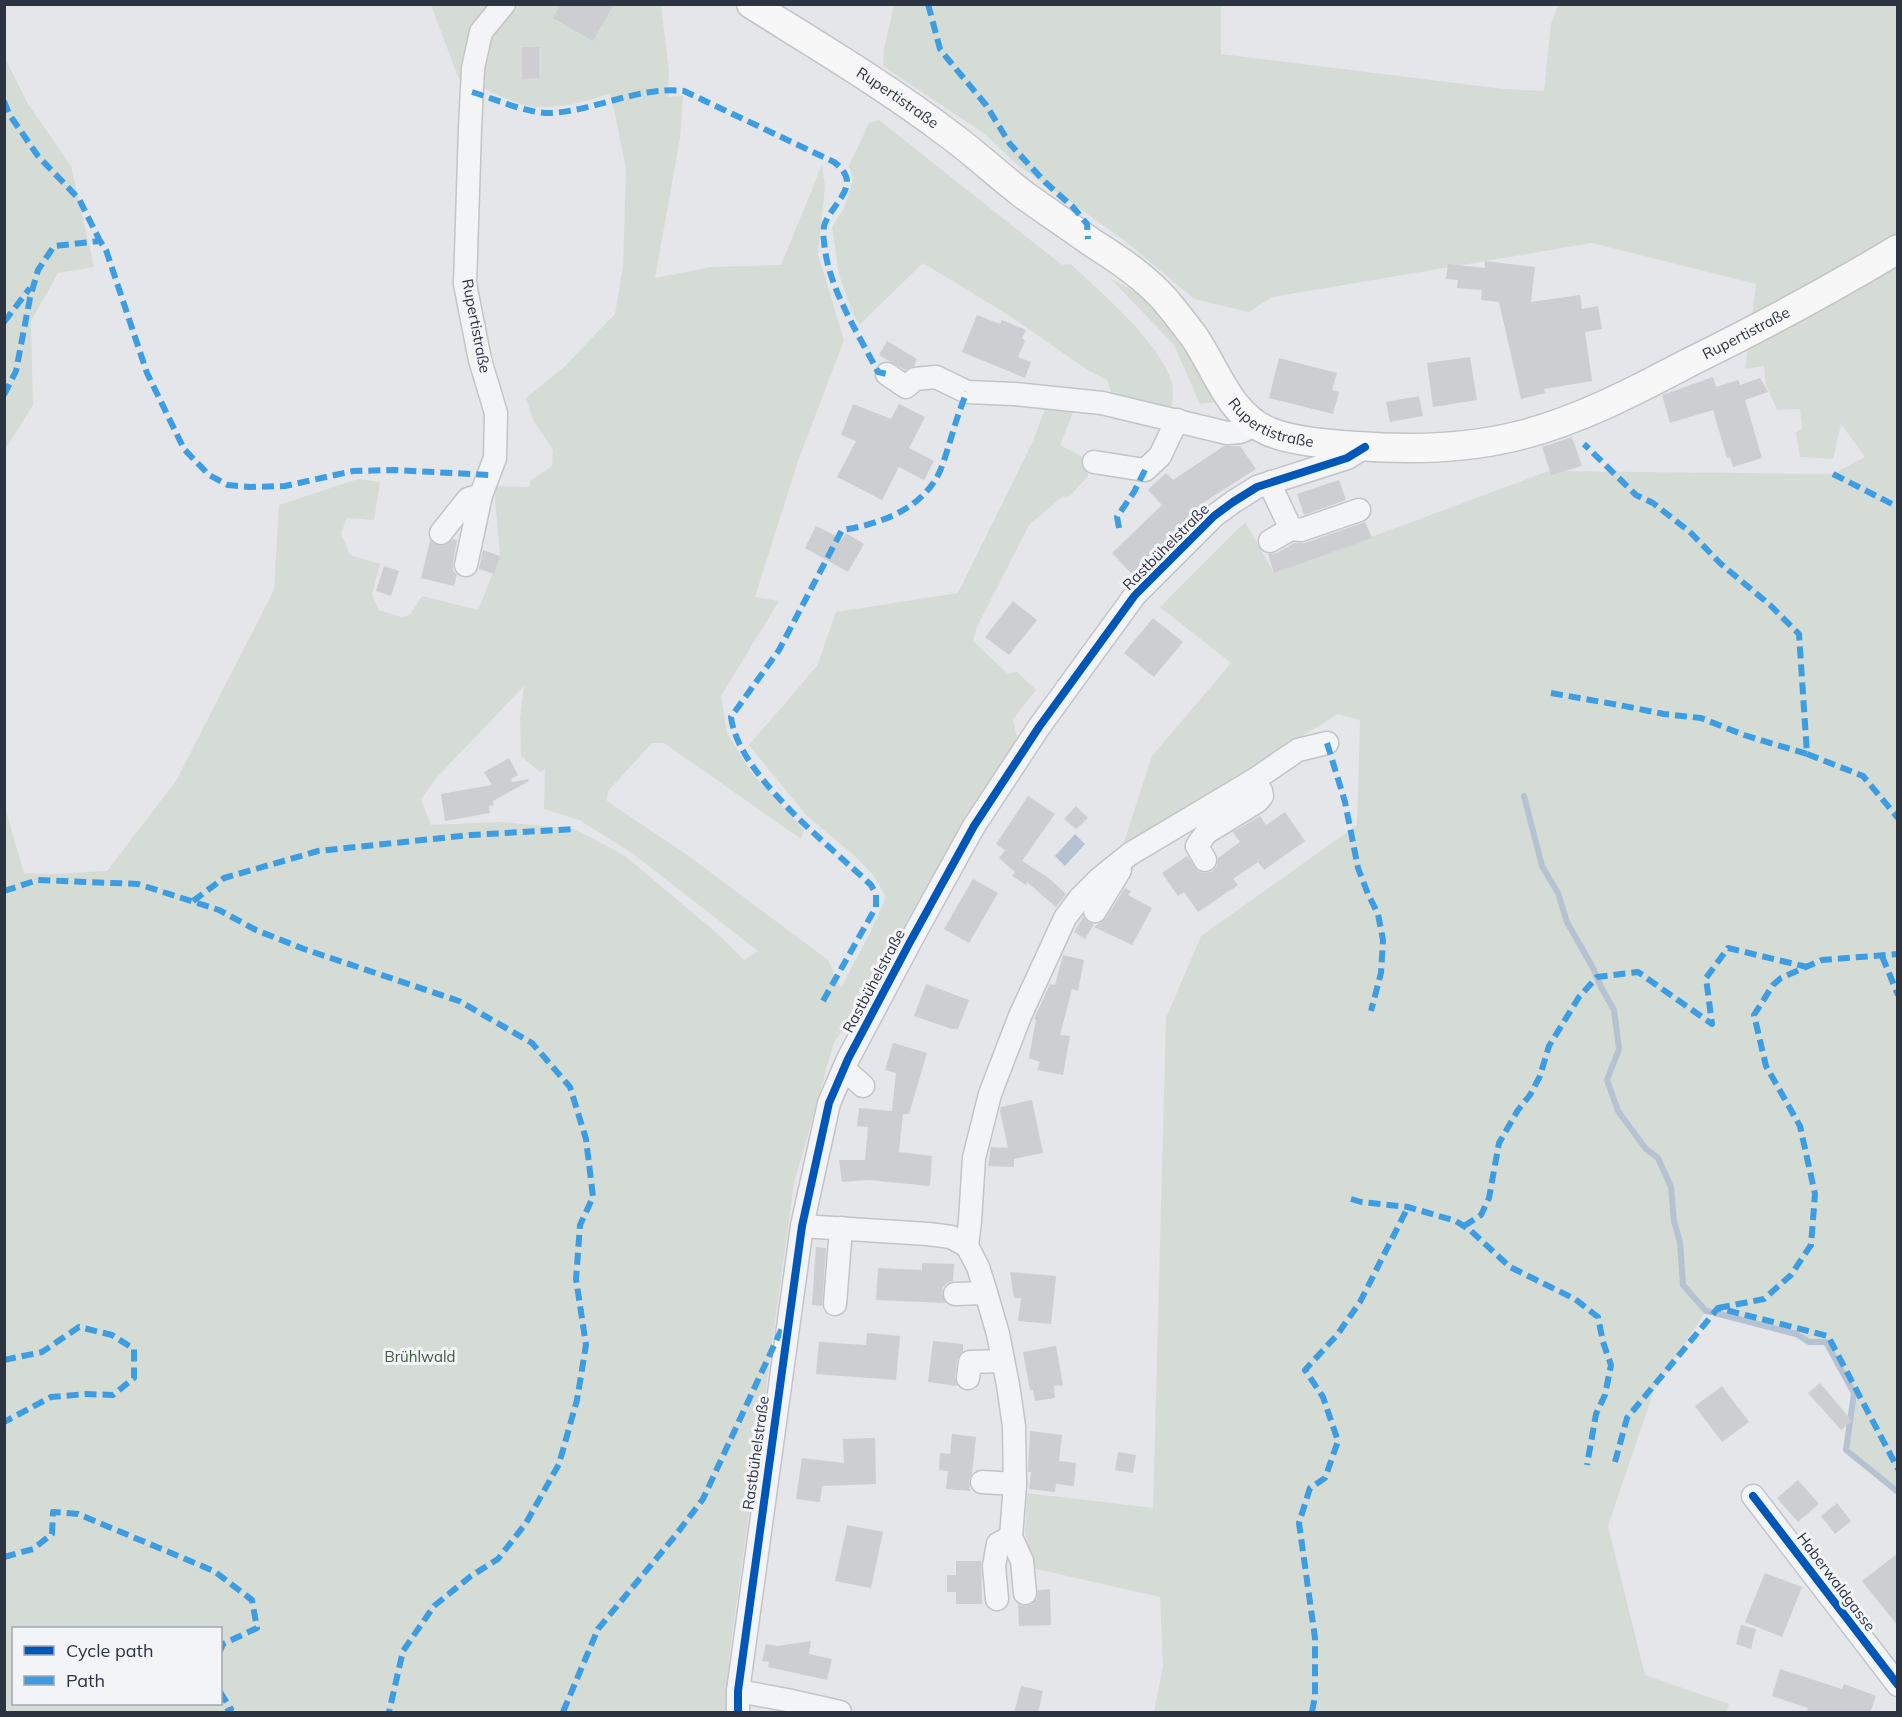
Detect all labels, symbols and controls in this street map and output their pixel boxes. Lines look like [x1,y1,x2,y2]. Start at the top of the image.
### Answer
street label: Rupertistraße [853,63,943,132]
street label: Rupertistraße [458,277,495,375]
street label: Rupertistraße [1699,302,1793,363]
street label: Rupertistraße [1224,394,1315,451]
street label: Rastbühelstraße [1118,499,1213,594]
street label: Rastbühelstraße [838,926,909,1036]
park label: Brühlwald [384,1347,456,1366]
street label: Rastbühelstraße [738,1395,773,1511]
street label: Haberwaldgasse [1793,1528,1880,1635]
legend [12,1627,222,1705]
text: Cycle path [66,1639,153,1662]
text: Path [66,1669,105,1692]

